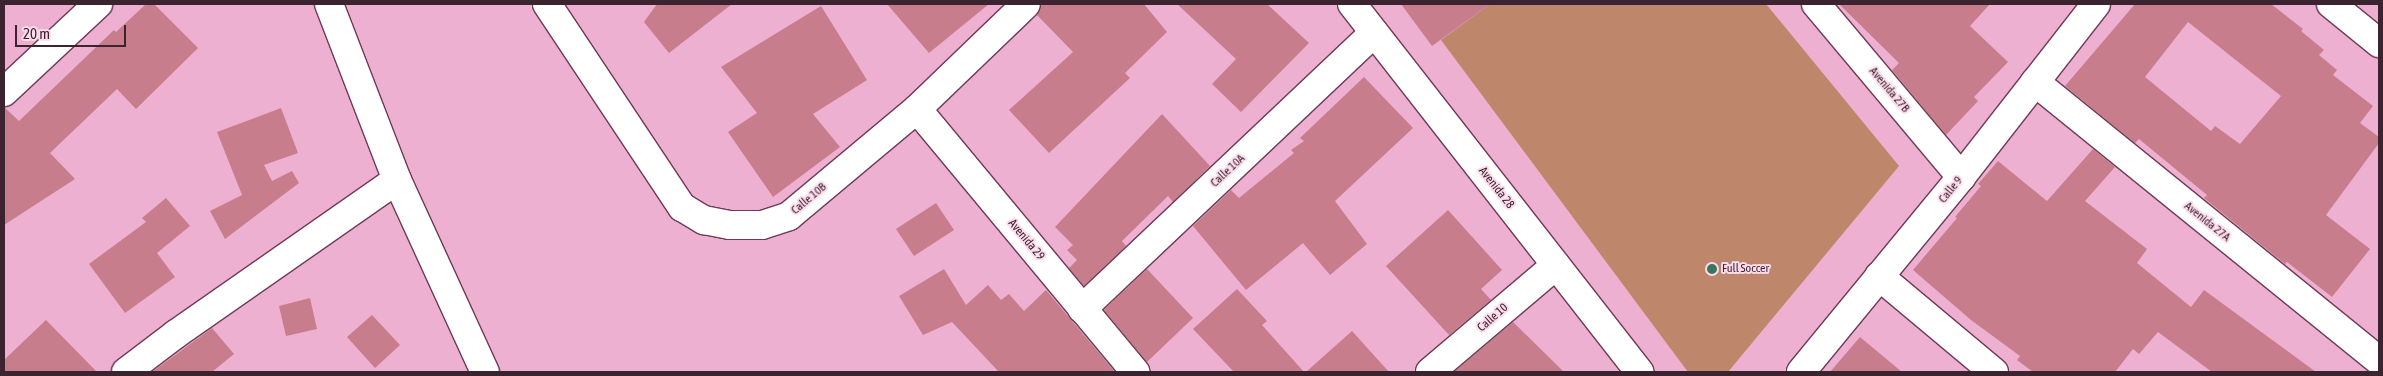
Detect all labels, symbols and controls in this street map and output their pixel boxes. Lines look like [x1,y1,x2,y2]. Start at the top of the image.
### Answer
scale bar [18,15,129,47]
text: 20 m [23,25,50,42]
street label: Avenida 27B [1866,64,1912,116]
street label: Calle 10A [1208,152,1248,190]
street label: Avenida 28 [1475,164,1517,212]
street label: Calle 9 [1936,174,1966,206]
street label: Calle 10B [789,180,829,218]
street label: Avenida 27A [2181,199,2233,245]
street label: Avenida 29 [1005,217,1047,263]
place label: Full Soccer [1722,262,1769,276]
marker: Full Soccer [1706,263,1718,275]
street label: Calle 10 [1475,301,1511,335]

